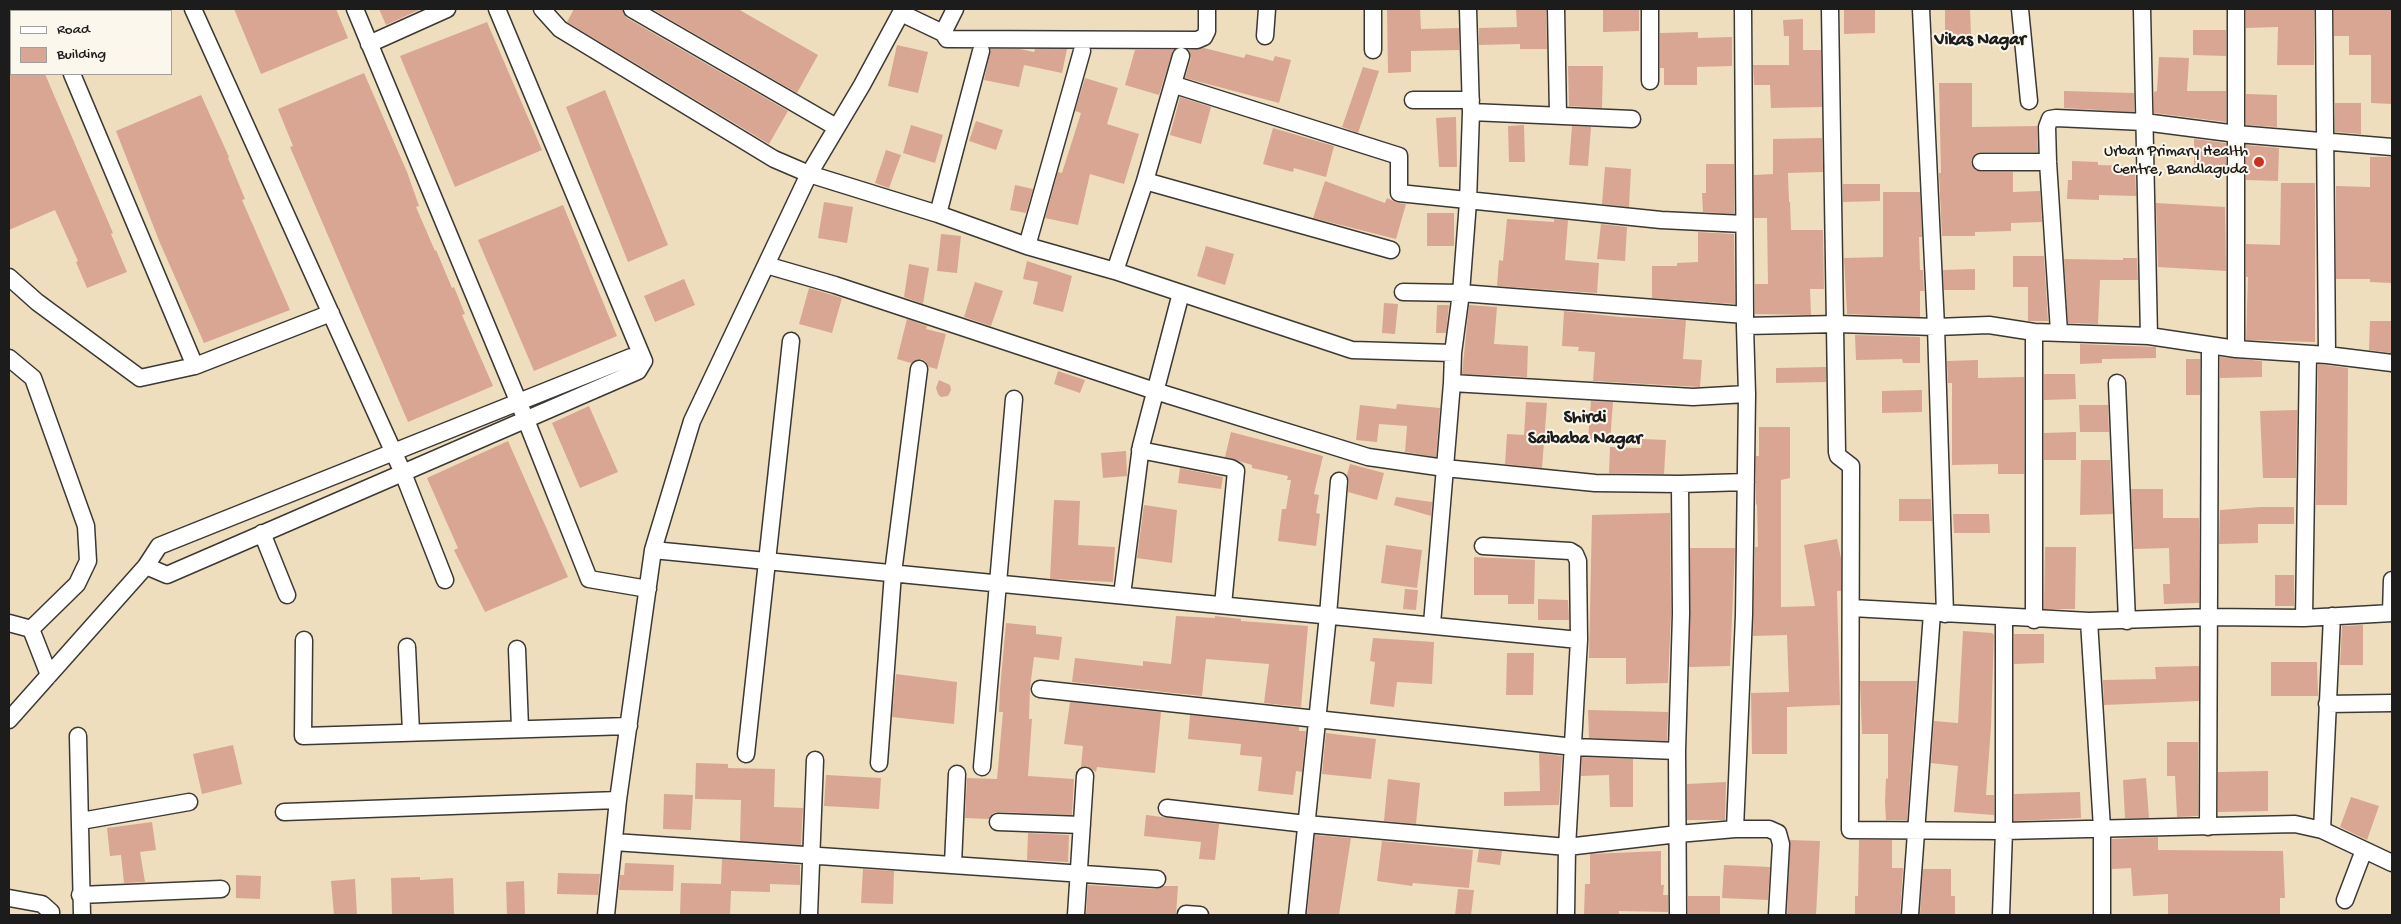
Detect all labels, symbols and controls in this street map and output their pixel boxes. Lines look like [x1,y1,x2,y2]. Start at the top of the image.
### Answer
legend [10,10,172,75]
text: Road [57,21,90,39]
district label: Vikas Nagar [1934,30,2026,52]
text: Building [57,46,106,64]
place label: Urban Primary Health Centre, Bandlaguda [2104,143,2248,181]
marker: Urban Primary Health Centre, Bandlaguda [2252,155,2266,169]
district label: Shirdi Saibaba Nagar [1528,408,1642,450]

